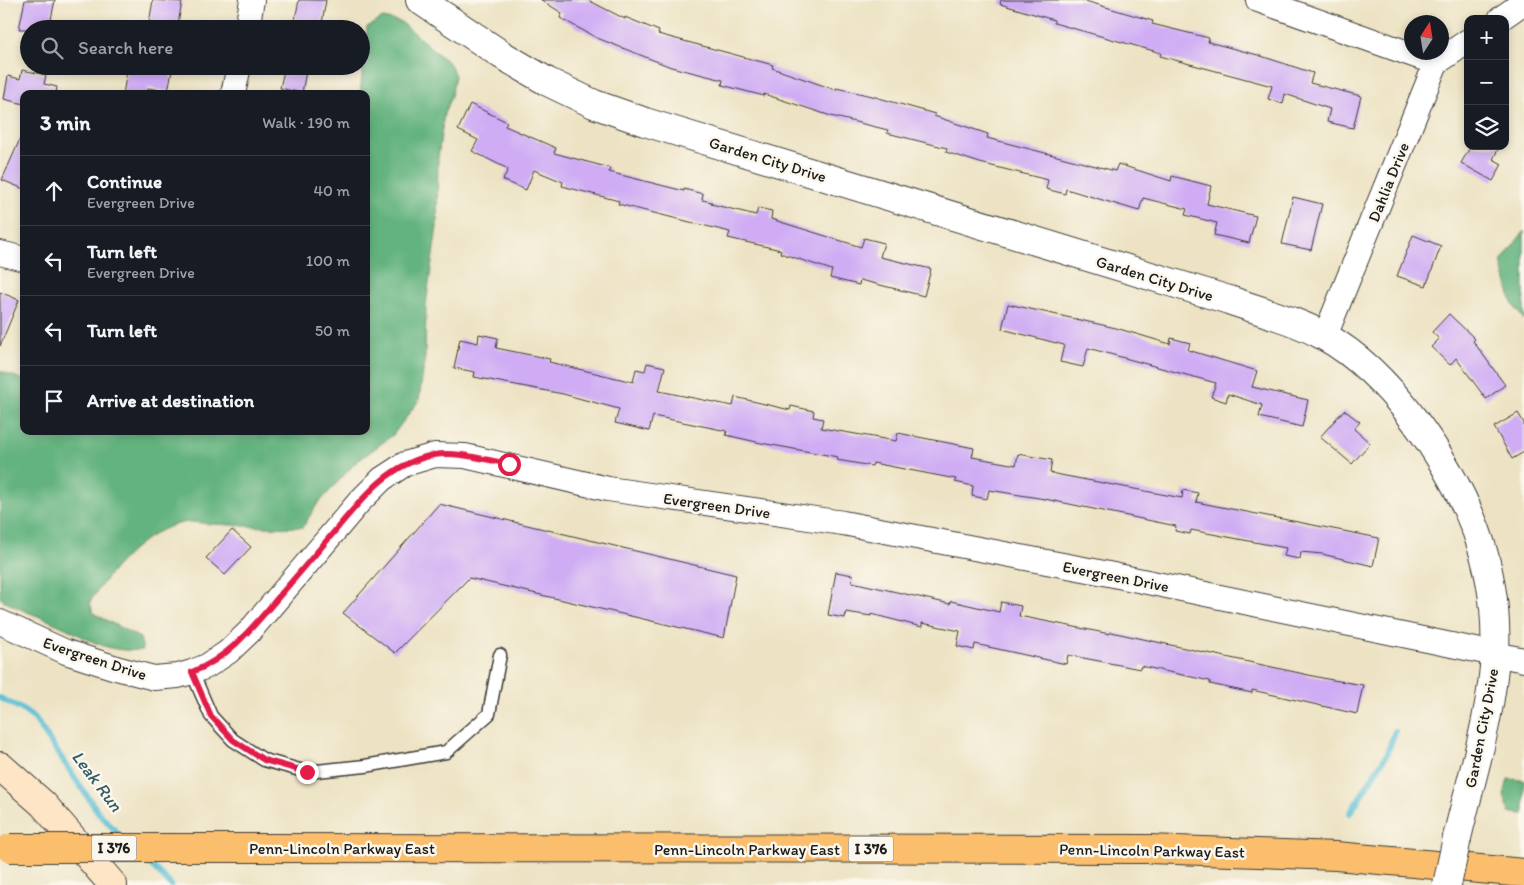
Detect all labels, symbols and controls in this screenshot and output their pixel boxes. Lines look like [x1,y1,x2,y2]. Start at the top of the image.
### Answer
north arrow [1404,15,1449,60]
map controls [1464,15,1509,150]
button: + [1464,15,1509,60]
search box [20,20,370,75]
icon: search [38,34,66,62]
text: Search here [78,36,173,59]
button: − [1464,60,1509,105]
button: layers [1464,105,1509,150]
text: 3 min [40,110,90,135]
text: Walk · 190 m [262,113,350,132]
street label: Garden City Drive [707,133,829,186]
street label: Dahlia Drive [1364,140,1413,225]
text: Continue [87,170,162,193]
icon: ahead [40,177,68,205]
text: 40 m [313,181,350,200]
text: Evergreen Drive [87,193,195,212]
text: Turn left [87,240,157,263]
icon: left [40,247,68,275]
text: 100 m [306,251,350,270]
street label: Garden City Drive [1094,252,1216,305]
text: Evergreen Drive [87,263,195,282]
icon: left [40,317,68,345]
text: Turn left [87,319,157,342]
text: 50 m [315,321,350,340]
icon: arrive [40,387,68,415]
text: Arrive at destination [87,389,254,412]
route start [498,453,521,476]
street label: Evergreen Drive [662,489,772,522]
street label: Evergreen Drive [1061,557,1171,596]
street label: Evergreen Drive [41,633,149,684]
street label: Garden City Drive [1461,667,1502,790]
water label: Leak Run [67,746,127,816]
route end [296,761,319,784]
road number: I 376 [92,836,136,860]
road number: I 376 [848,836,894,862]
street label: Penn-Lincoln Parkway East [249,839,435,858]
street label: Penn-Lincoln Parkway East [1059,839,1245,862]
street label: Penn-Lincoln Parkway East [654,840,840,859]

